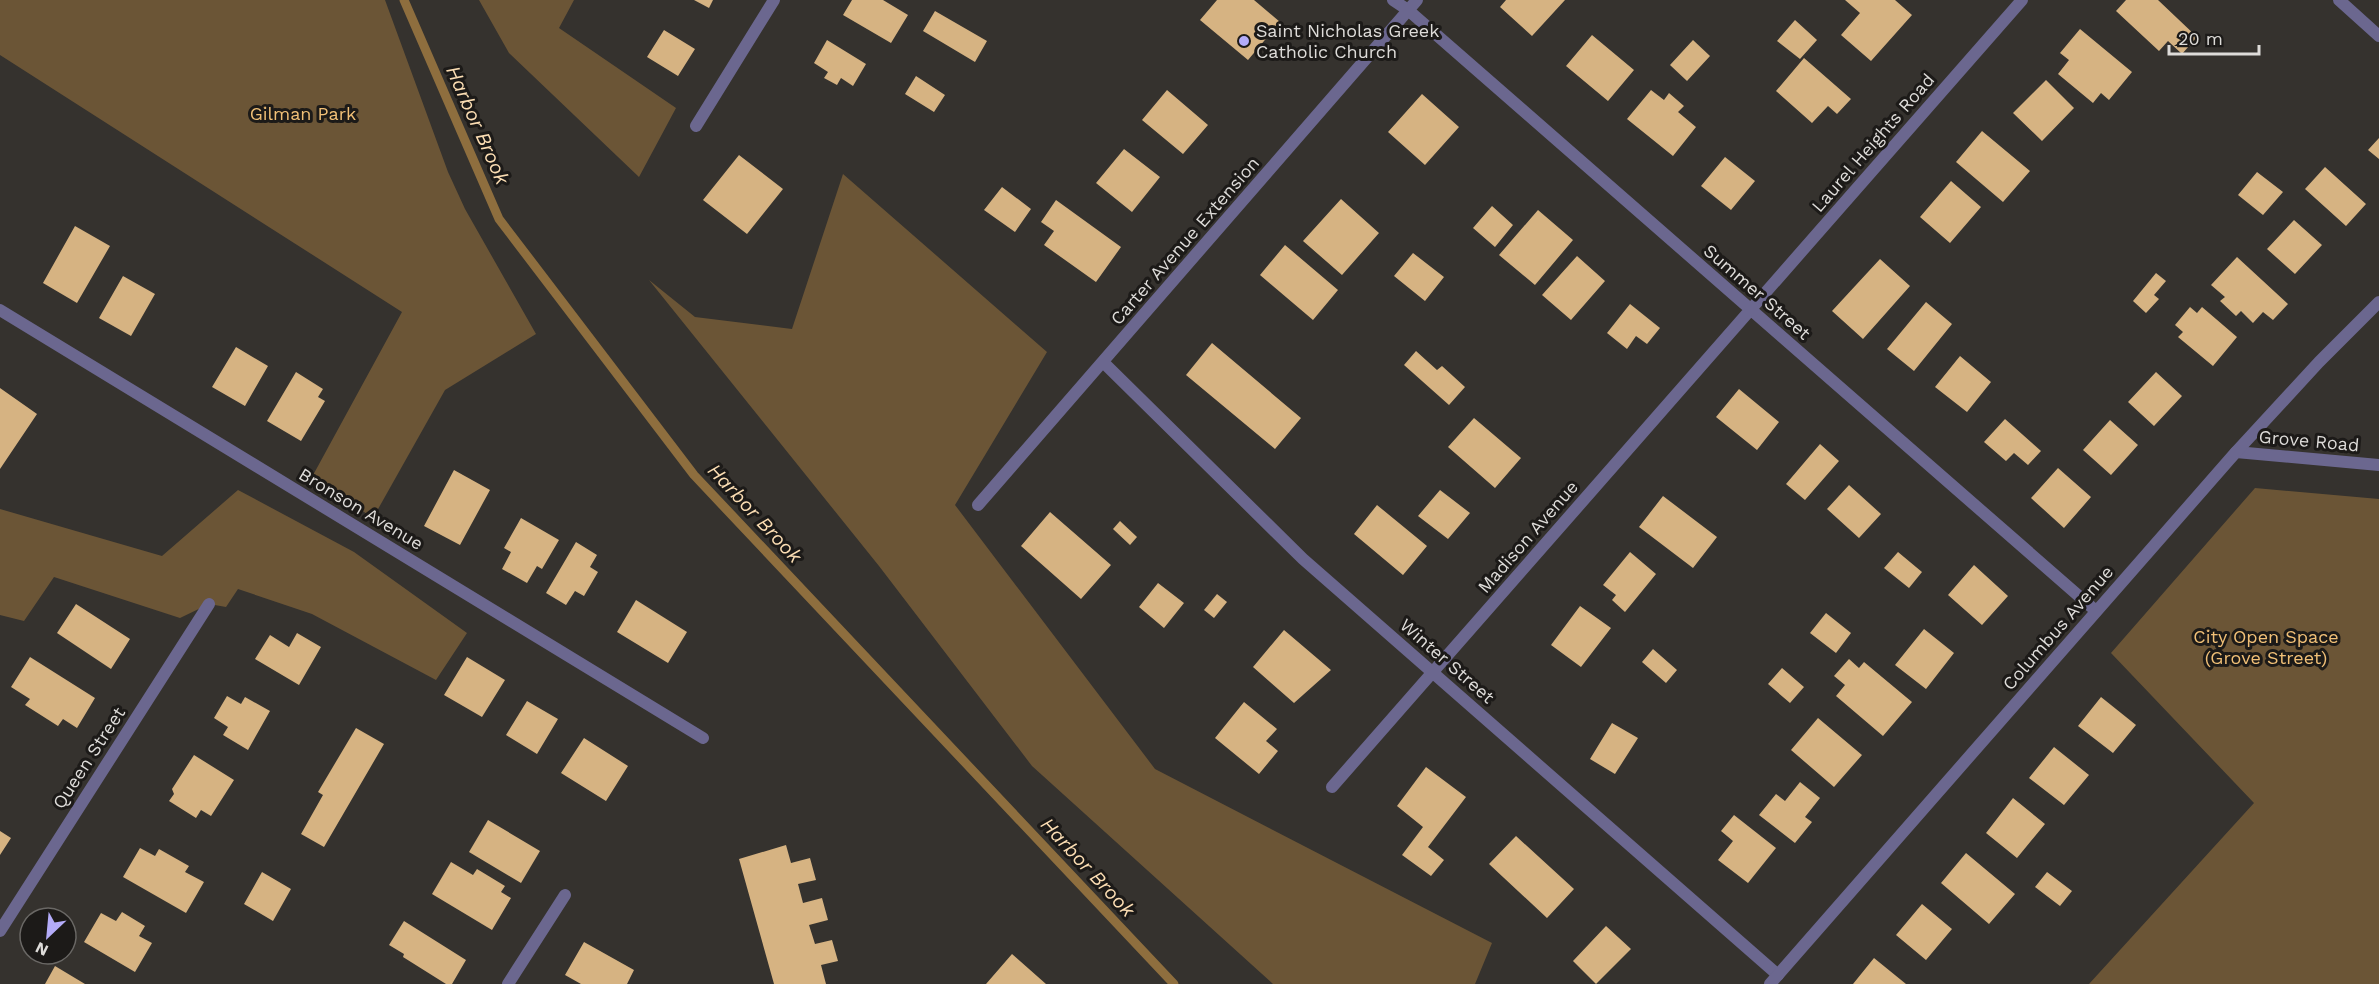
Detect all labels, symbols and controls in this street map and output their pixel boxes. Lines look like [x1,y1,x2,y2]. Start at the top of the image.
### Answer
scale bar [2169,18,2259,56]
place label: Saint Nicholas Greek Catholic Church [1256,20,1439,62]
text: 20 m [2178,28,2223,49]
marker: Saint Nicholas Greek Catholic Church [1237,34,1251,48]
water label: Harbor Brook [441,62,515,189]
street label: Laurel Heights Road [1807,69,1938,216]
park label: Gilman Park [250,103,356,124]
street label: Carter Avenue Extension [1106,152,1263,329]
street label: Summer Street [1700,240,1815,344]
street label: Grove Road [2258,426,2360,455]
water label: Harbor Brook [703,458,808,569]
street label: Bronson Avenue [295,463,427,554]
street label: Madison Avenue [1473,476,1582,597]
street label: Columbus Avenue [1998,561,2117,694]
street label: Winter Street [1396,614,1499,708]
park label: City Open Space (Grove Street) [2193,626,2339,668]
street label: Queen Street [48,703,129,812]
water label: Harbor Brook [1036,812,1141,923]
north arrow [18,906,78,966]
text: N [32,938,51,960]

